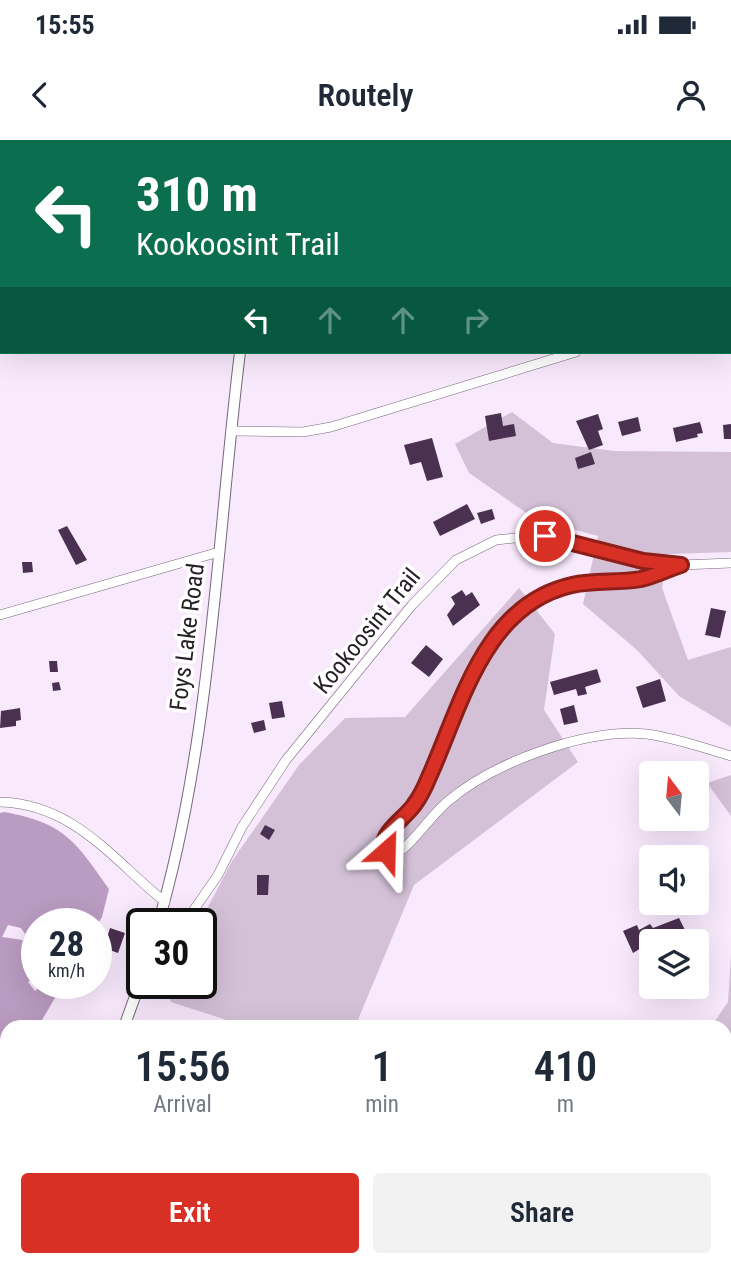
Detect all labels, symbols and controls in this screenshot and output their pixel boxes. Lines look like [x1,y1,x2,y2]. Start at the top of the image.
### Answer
text: 15:55 [35,10,95,40]
icon: back [21,76,59,114]
text: Routely [317,76,414,114]
icon: person [672,76,710,114]
text: 310 m [136,166,258,223]
icon: left [21,168,112,259]
text: Kookoosint Trail [136,225,340,263]
icon: left [238,301,276,339]
icon: ahead [311,301,349,339]
icon: ahead [384,301,422,339]
icon: right [457,301,495,339]
pin [515,506,575,566]
icon: arrive [526,517,564,555]
street label: Foys Lake Road [164,562,210,712]
street label: Kookoosint Trail [308,563,426,699]
north arrow [639,761,709,831]
map controls [639,761,709,999]
position arrow [349,814,423,888]
button: sound [639,845,709,915]
speed limit sign: 30 [126,908,217,999]
text: 28 [49,924,84,965]
button: layers [639,929,709,999]
text: km/h [48,960,85,981]
text: 15:56 [135,1042,230,1091]
text: 1 [372,1042,393,1091]
text: 410 [534,1042,597,1091]
text: Arrival [153,1091,212,1118]
text: min [365,1091,399,1118]
text: m [557,1091,574,1118]
button: Exit [21,1173,359,1253]
button: Share [373,1173,711,1253]

